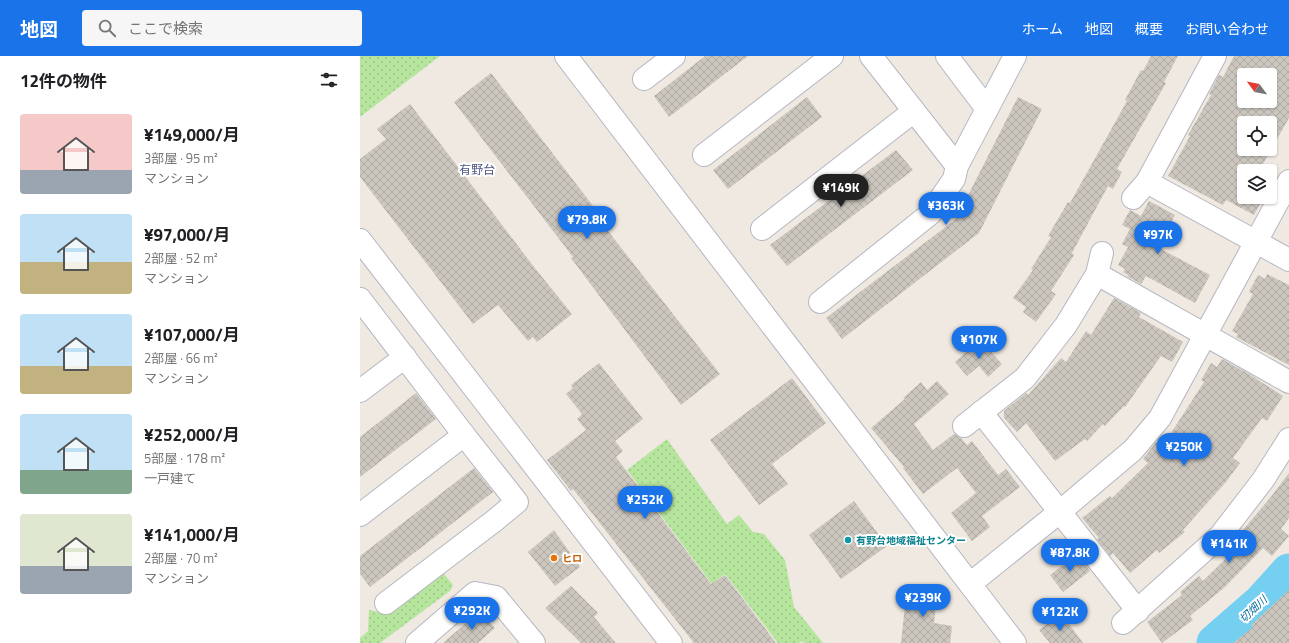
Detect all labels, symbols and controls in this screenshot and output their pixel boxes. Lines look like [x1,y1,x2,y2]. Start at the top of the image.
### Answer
search box [82,10,362,46]
text: 地図 [20,14,58,43]
icon: search [96,17,118,39]
text: ここで検索 [128,17,203,40]
text: ホーム [1021,18,1063,39]
text: 地図 [1085,18,1113,39]
text: 概要 [1135,18,1163,39]
text: お問い合わせ [1185,18,1269,39]
text: 12件の物件 [20,68,107,94]
north arrow [1237,68,1277,108]
map controls [1237,68,1277,204]
icon: filters [318,69,340,91]
button: locate [1237,116,1277,156]
text: ¥149,000/月 [144,122,240,148]
icon: home [52,130,100,178]
text: 3部屋 · 95 m² [144,148,218,168]
district label: 有野台 [459,160,495,179]
button: layers [1237,164,1277,204]
text: マンション [144,168,209,188]
pin: ¥149K [813,174,869,208]
text: ¥149K [823,177,859,197]
pin: ¥363K [918,192,974,226]
text: ¥363K [928,195,964,215]
pin: ¥79.8K [554,206,620,240]
text: ¥79.8K [567,209,607,229]
pin: ¥97K [1134,221,1182,255]
text: ¥97,000/月 [144,222,231,248]
text: ¥97K [1143,224,1173,244]
icon: home [52,230,100,278]
text: 2部屋 · 52 m² [144,248,218,268]
text: マンション [144,268,209,288]
text: ¥107,000/月 [144,322,240,348]
pin: ¥107K [951,326,1007,360]
text: ¥107K [961,329,997,349]
icon: home [52,330,100,378]
text: 2部屋 · 66 m² [144,348,218,368]
text: マンション [144,368,209,388]
text: ¥252,000/月 [144,422,240,448]
icon: home [52,430,100,478]
pin: ¥250K [1156,433,1212,467]
text: ¥250K [1166,436,1202,456]
text: 5部屋 · 178 m² [144,448,225,468]
text: 一戸建て [144,468,196,488]
pin: ¥252K [617,486,673,520]
text: ¥252K [627,489,663,509]
text: ¥141,000/月 [144,522,240,548]
icon: home [52,530,100,578]
pin: ¥141K [1201,530,1257,564]
place label: 有野台地域福祉センター [856,533,966,548]
text: ¥141K [1211,533,1247,553]
marker: 有野台地域福祉センター [843,535,853,545]
pin: ¥87.8K [1037,539,1103,573]
text: ¥87.8K [1050,542,1090,562]
text: 2部屋 · 70 m² [144,548,218,568]
place label: ヒロ [562,551,582,566]
marker: ヒロ [549,553,559,563]
text: マンション [144,568,209,588]
pin: ¥239K [895,584,951,618]
text: ¥239K [905,587,941,607]
water label: 切畑川 [1235,591,1271,626]
pin: ¥292K [444,597,500,631]
pin: ¥122K [1032,598,1088,632]
text: ¥292K [454,600,490,620]
text: ¥122K [1042,601,1078,621]

